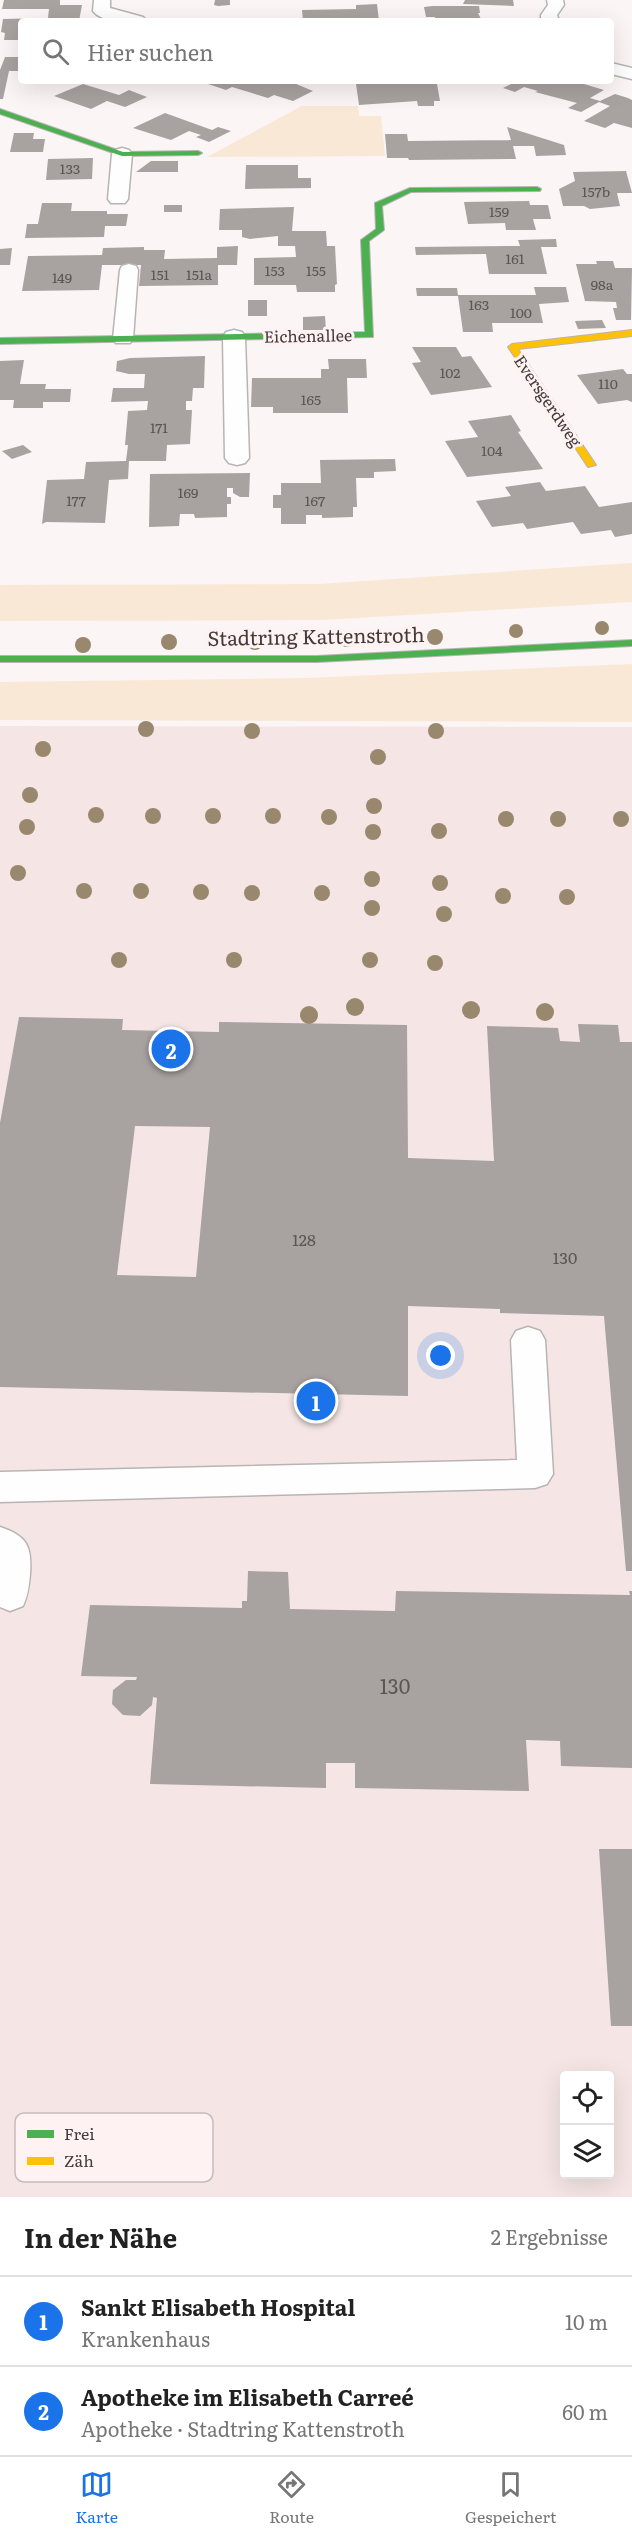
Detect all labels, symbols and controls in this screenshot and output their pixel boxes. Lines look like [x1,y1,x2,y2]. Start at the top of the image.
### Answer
search box [18,18,614,84]
icon: search [39,35,72,68]
text: Hier suchen [87,35,214,68]
house number: 133 [60,158,80,178]
house number: 157b [582,181,610,201]
house number: 159 [489,201,509,221]
house number: 161 [506,248,525,268]
house number: 153 [265,260,285,280]
house number: 155 [306,260,326,280]
house number: 151 [151,264,170,284]
house number: 151a [186,264,212,284]
house number: 149 [52,267,72,287]
house number: 98a [591,274,614,294]
house number: 163 [469,294,489,314]
house number: 100 [510,302,532,322]
street label: Eichenallee [264,322,352,348]
street label: Eversgerdweg [509,350,589,451]
house number: 102 [440,362,460,382]
house number: 110 [598,373,618,393]
house number: 165 [301,389,321,409]
house number: 171 [150,417,168,437]
house number: 104 [481,440,503,460]
house number: 169 [178,482,198,502]
house number: 177 [66,490,86,510]
house number: 167 [305,490,325,510]
street label: Stadtring Kattenstroth [207,618,425,652]
pin: 2 [152,1026,190,1072]
house number: 128 [292,1227,316,1251]
house number: 130 [553,1245,577,1269]
your location [426,1341,455,1370]
pin: 1 [296,1378,336,1424]
house number: 130 [380,1670,410,1700]
map controls [560,2071,614,2179]
button: locate [560,2071,614,2125]
legend [15,2113,213,2182]
text: Frei [64,2121,95,2145]
button: layers [560,2125,614,2179]
text: Zäh [64,2148,94,2172]
text: In der Nähe [24,2217,177,2256]
text: 2 Ergebnisse [491,2221,608,2251]
text: Sankt Elisabeth Hospital [81,2290,355,2323]
text: 1 [39,2306,48,2336]
text: 10 m [565,2306,608,2336]
text: Krankenhaus [81,2323,210,2353]
text: Apotheke im Elisabeth Carreé [81,2380,414,2413]
text: 2 [38,2396,49,2426]
text: 60 m [562,2396,608,2426]
text: Apotheke · Stadtring Kattenstroth [81,2413,405,2443]
tab: Karte [76,2468,118,2528]
tab: Route [269,2468,314,2528]
tab: Gespeichert [465,2468,556,2528]

